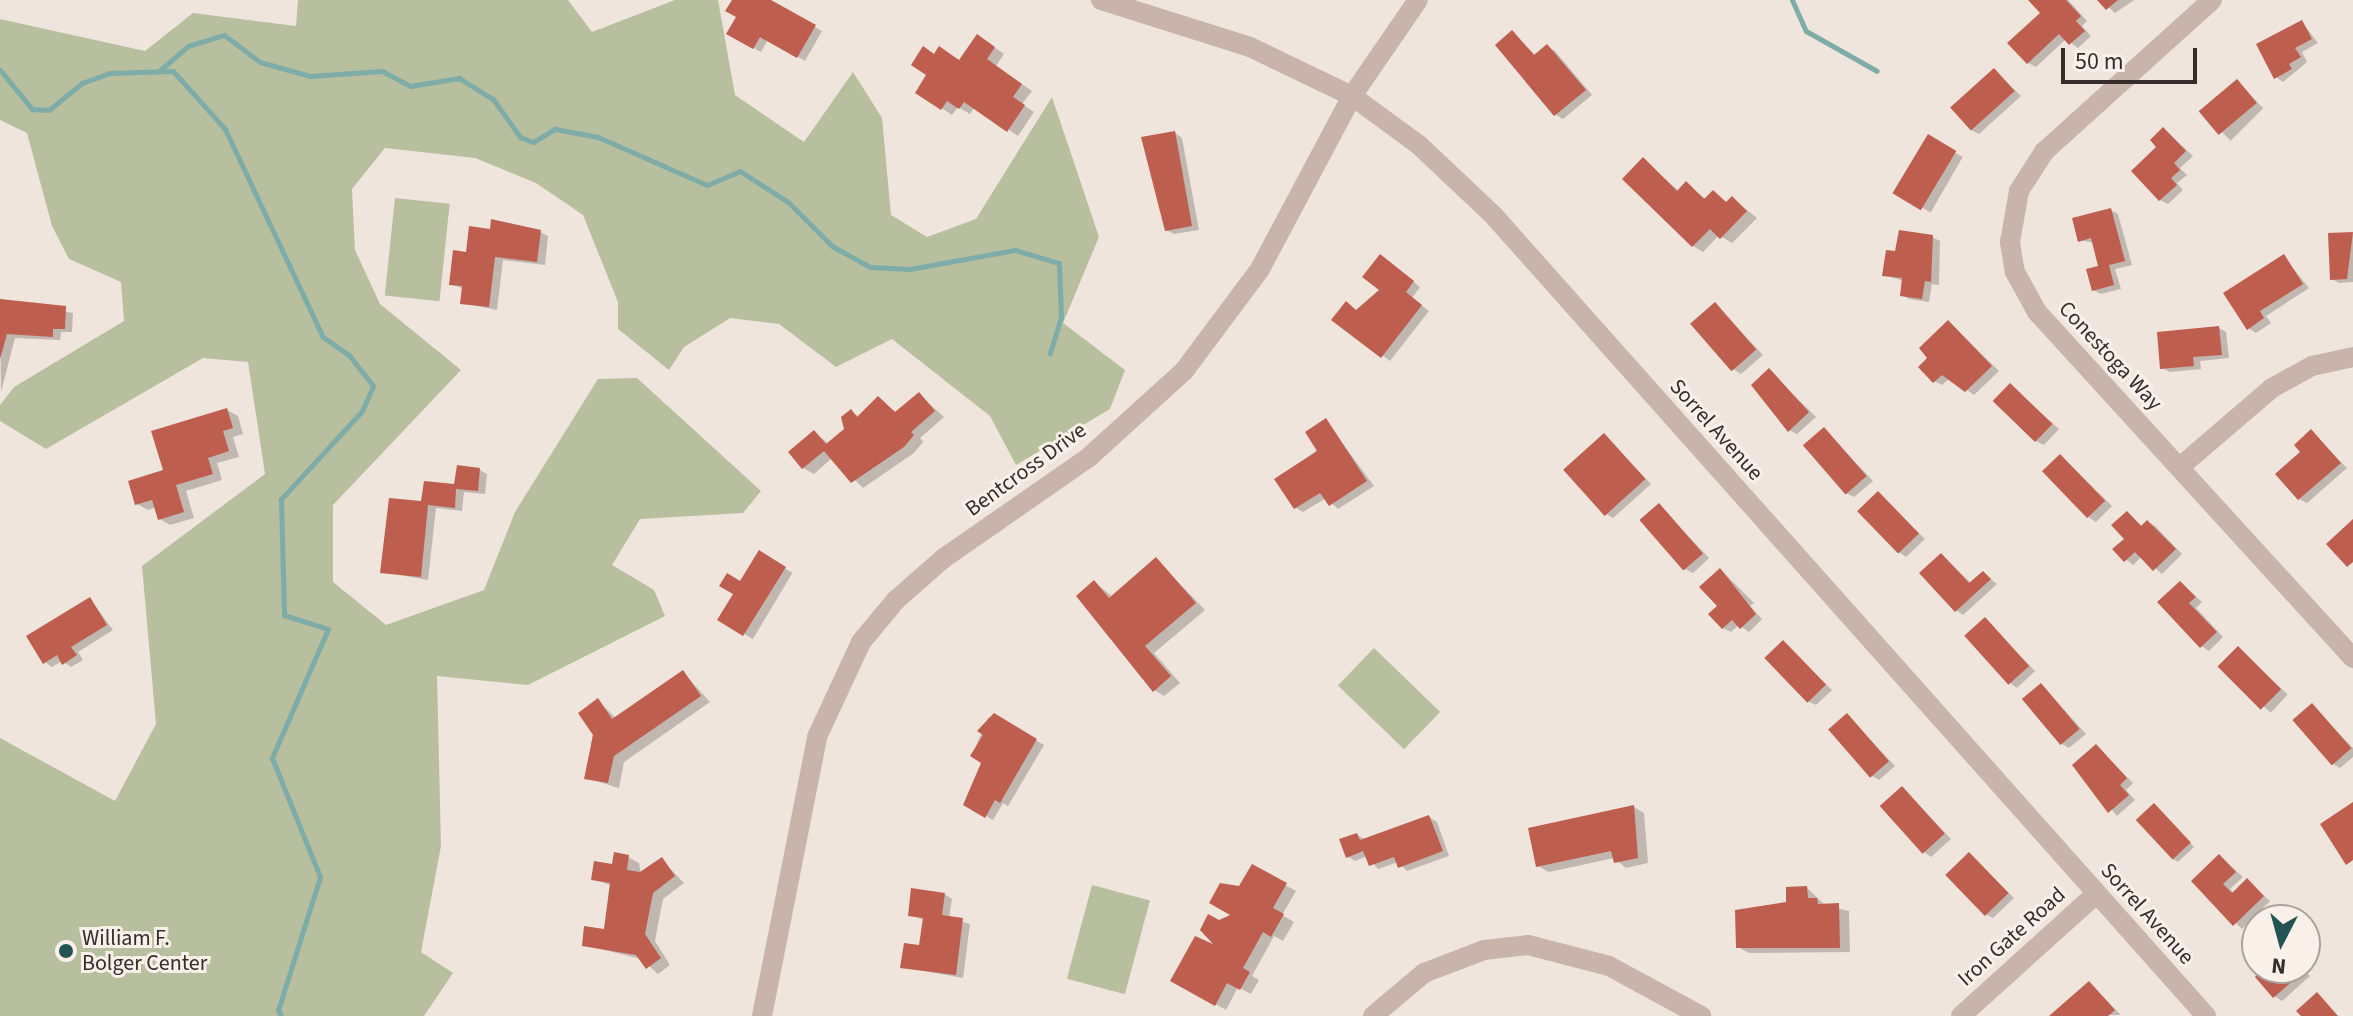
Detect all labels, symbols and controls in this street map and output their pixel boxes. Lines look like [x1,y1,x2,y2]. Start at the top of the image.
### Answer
scale bar [2065,32,2201,82]
text: 50 m [2075,44,2124,79]
street label: Conestoga Way [2053,296,2167,416]
street label: Sorrel Avenue [1664,374,1768,486]
street label: Bentcross Drive [960,417,1092,523]
street label: Sorrel Avenue [2095,858,2199,970]
street label: Iron Gate Road [1953,882,2071,992]
north arrow [2241,904,2321,984]
place label: William F. Bolger Center [82,925,207,976]
marker: William F. Bolger Center [57,942,75,960]
text: N [2270,949,2288,983]

